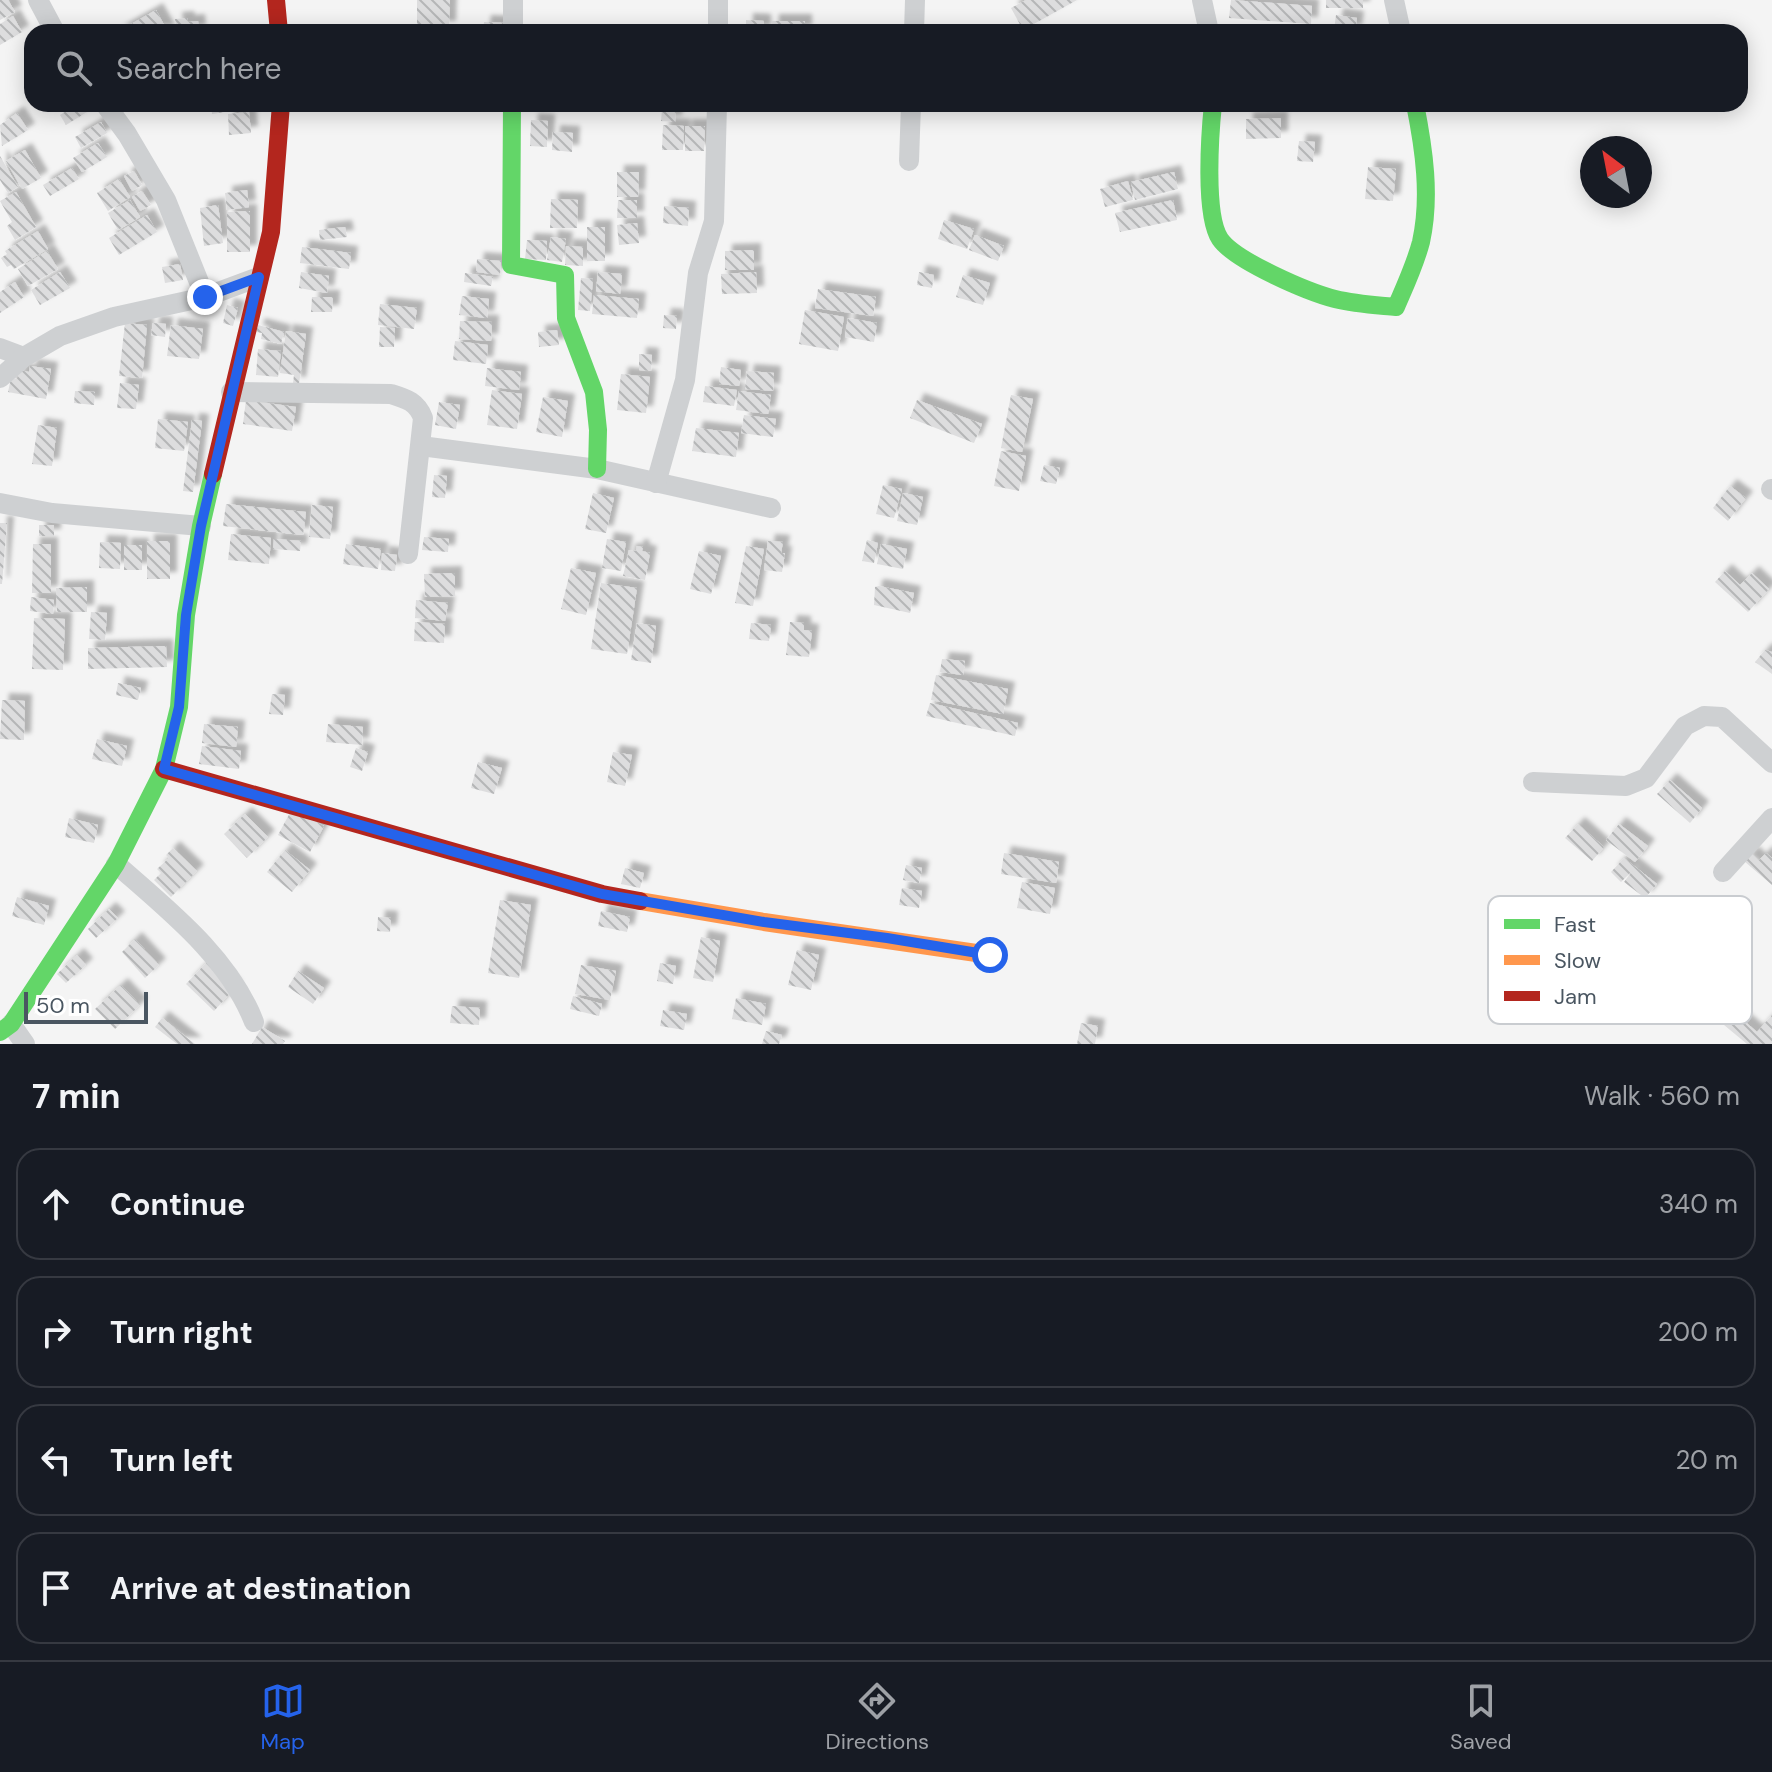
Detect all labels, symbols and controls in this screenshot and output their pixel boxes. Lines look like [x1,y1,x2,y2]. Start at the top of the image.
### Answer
search box [24,24,1748,112]
icon: search [52,46,96,90]
text: Search here [116,49,282,88]
north arrow [1580,136,1652,208]
route end [187,279,223,315]
legend [1488,896,1752,1024]
text: Fast [1554,910,1596,939]
route start [972,937,1008,973]
text: Slow [1554,946,1601,975]
text: Jam [1554,982,1597,1011]
scale bar [24,988,148,1024]
text: 50 m [36,991,90,1020]
text: 7 min [32,1074,121,1119]
text: Walk · 560 m [1584,1079,1740,1113]
icon: ahead [34,1182,78,1226]
text: Continue [110,1185,245,1224]
text: 340 m [1659,1187,1738,1221]
icon: right [34,1310,78,1354]
text: Turn right [110,1313,253,1352]
text: 200 m [1658,1315,1738,1349]
icon: left [34,1438,78,1482]
text: Turn left [110,1441,233,1480]
text: 20 m [1675,1443,1738,1477]
icon: arrive [34,1566,78,1610]
text: Arrive at destination [110,1569,411,1608]
tab: Map [260,1679,305,1756]
tab: Directions [826,1679,929,1756]
tab: Saved [1450,1679,1512,1756]

